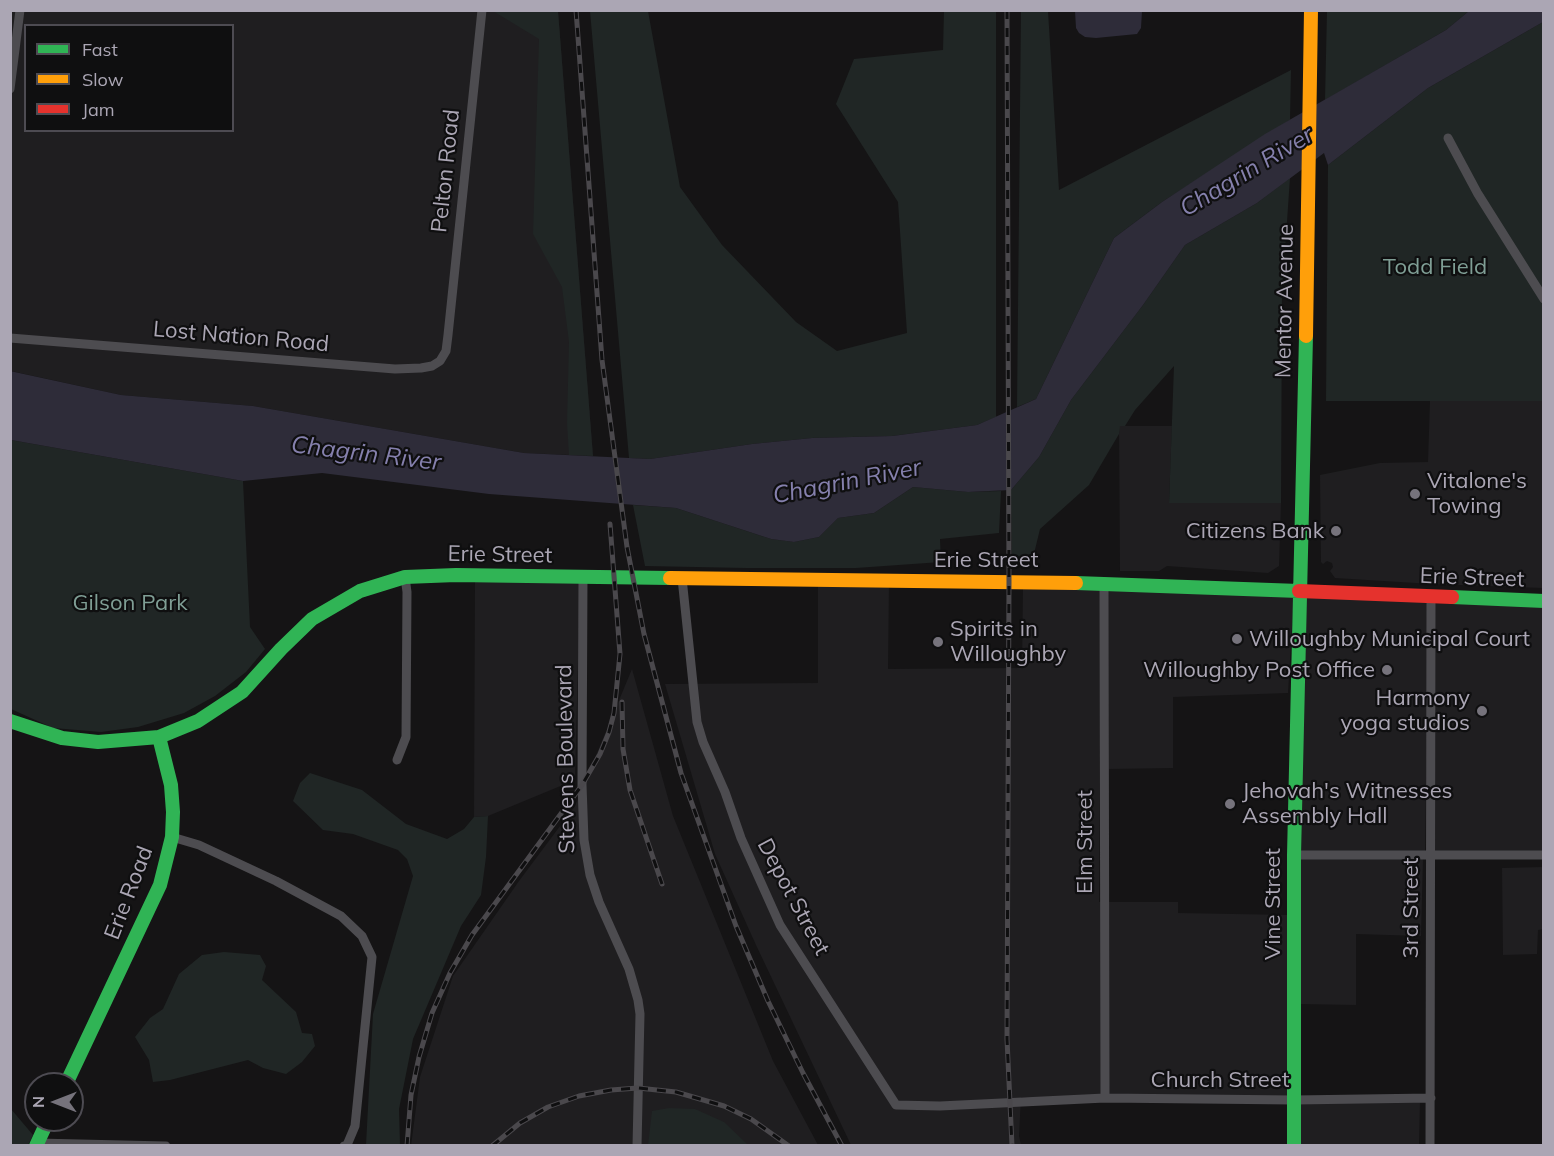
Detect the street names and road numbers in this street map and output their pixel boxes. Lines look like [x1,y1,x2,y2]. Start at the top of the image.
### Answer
street label: Pelton Road [426,108,466,234]
street label: Mentor Avenue [1270,224,1300,378]
street label: Lost Nation Road [152,316,330,358]
street label: Erie Street [447,541,553,569]
street label: Erie Street [934,547,1038,573]
street label: Erie Street [1419,563,1525,593]
street label: Stevens Boulevard [551,664,581,854]
street label: Elm Street [1072,790,1098,894]
street label: Depot Street [751,834,835,960]
street label: Erie Road [99,843,159,943]
street label: Vine Street [1260,848,1286,960]
street label: 3rd Street [1398,858,1424,958]
street label: Church Street [1151,1067,1289,1093]

